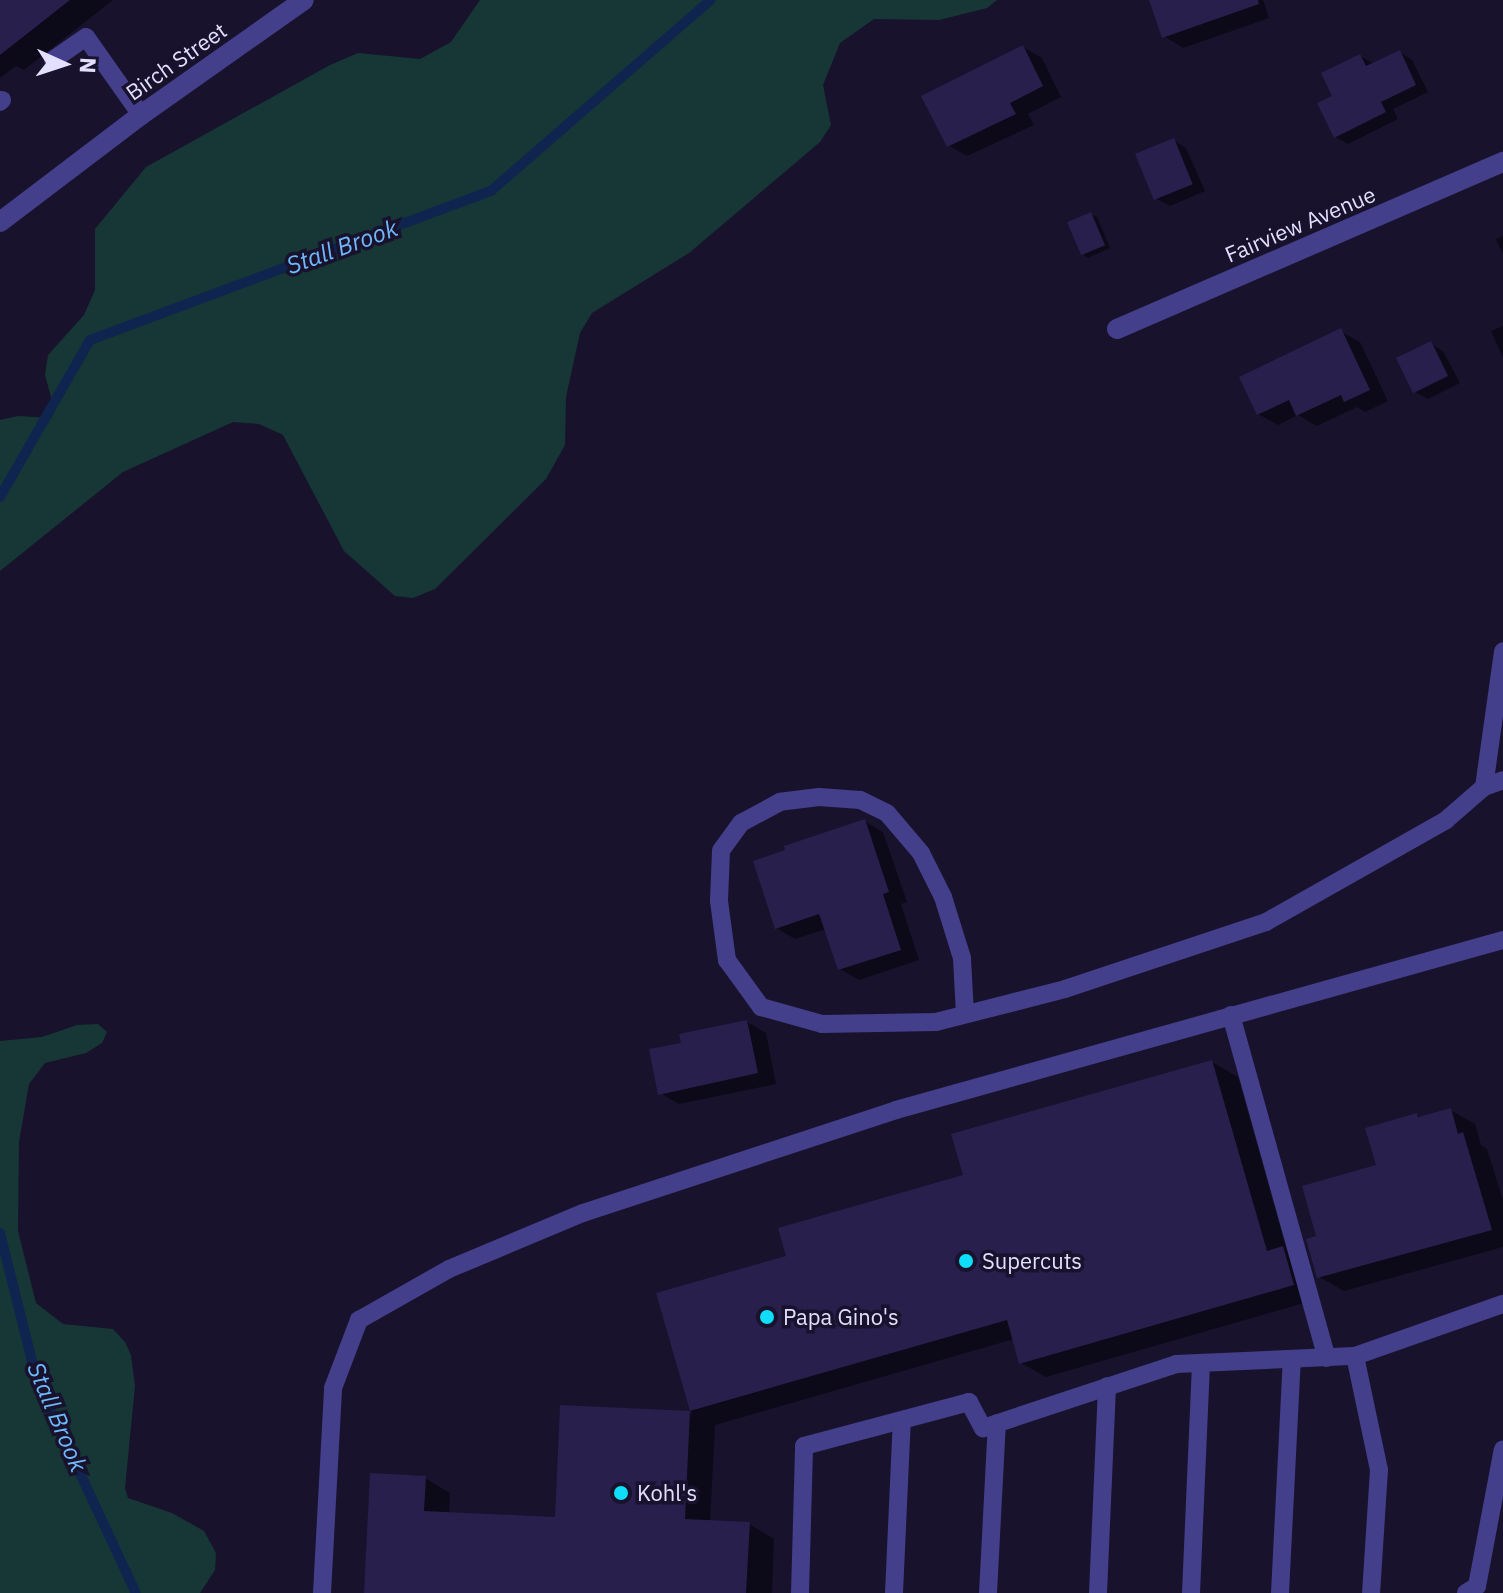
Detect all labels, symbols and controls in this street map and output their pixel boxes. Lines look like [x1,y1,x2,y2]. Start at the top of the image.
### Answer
street label: Birch Street [121,17,231,105]
north arrow [24,24,104,104]
text: N [74,57,103,74]
street label: Fairview Avenue [1221,180,1379,268]
water label: Stall Brook [283,214,401,280]
place label: Supercuts [982,1248,1082,1274]
marker: Supercuts [957,1252,975,1270]
place label: Papa Gino's [783,1304,899,1330]
marker: Papa Gino's [758,1308,776,1326]
water label: Stall Brook [21,1358,93,1476]
place label: Kohl's [637,1480,697,1506]
marker: Kohl's [612,1484,630,1502]

